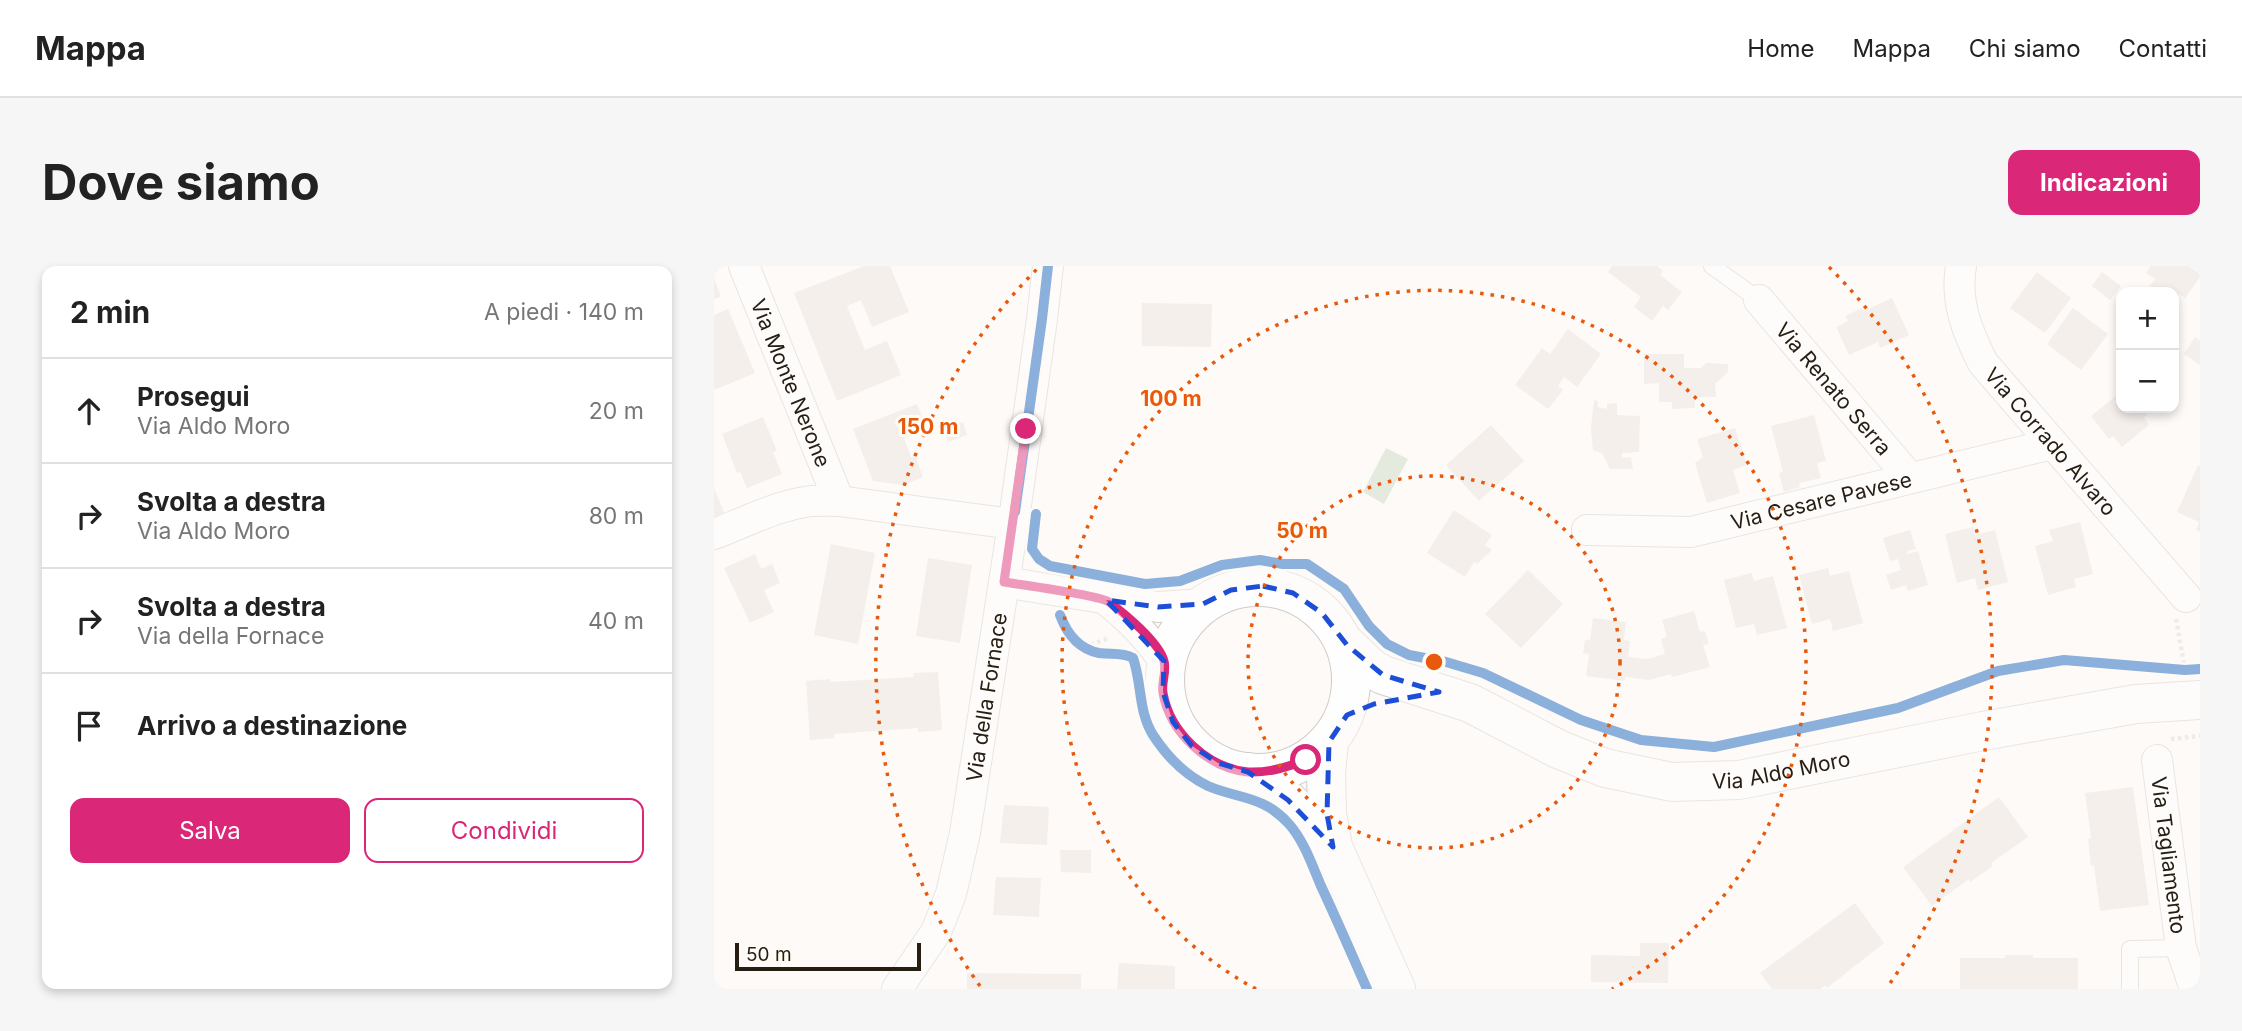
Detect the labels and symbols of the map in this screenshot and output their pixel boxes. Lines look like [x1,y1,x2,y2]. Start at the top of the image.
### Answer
street label: Via Monte Nerone [746,295,836,470]
street label: Via Renato Serra [1771,317,1897,460]
street label: Via Corrado Alvaro [1980,362,2122,520]
text: 100 m [1140,386,1202,411]
route end [1010,413,1041,444]
text: 150 m [898,414,958,439]
street label: Via Cesare Pavese [1728,466,1914,534]
text: 50 m [1276,518,1328,543]
street label: Via della Fornace [961,611,1012,784]
centre of rings [1422,650,1446,674]
route start [1290,744,1321,775]
street label: Via Aldo Moro [1712,745,1852,793]
street label: Via Tagliamento [2147,775,2192,935]
scale bar [735,940,920,972]

